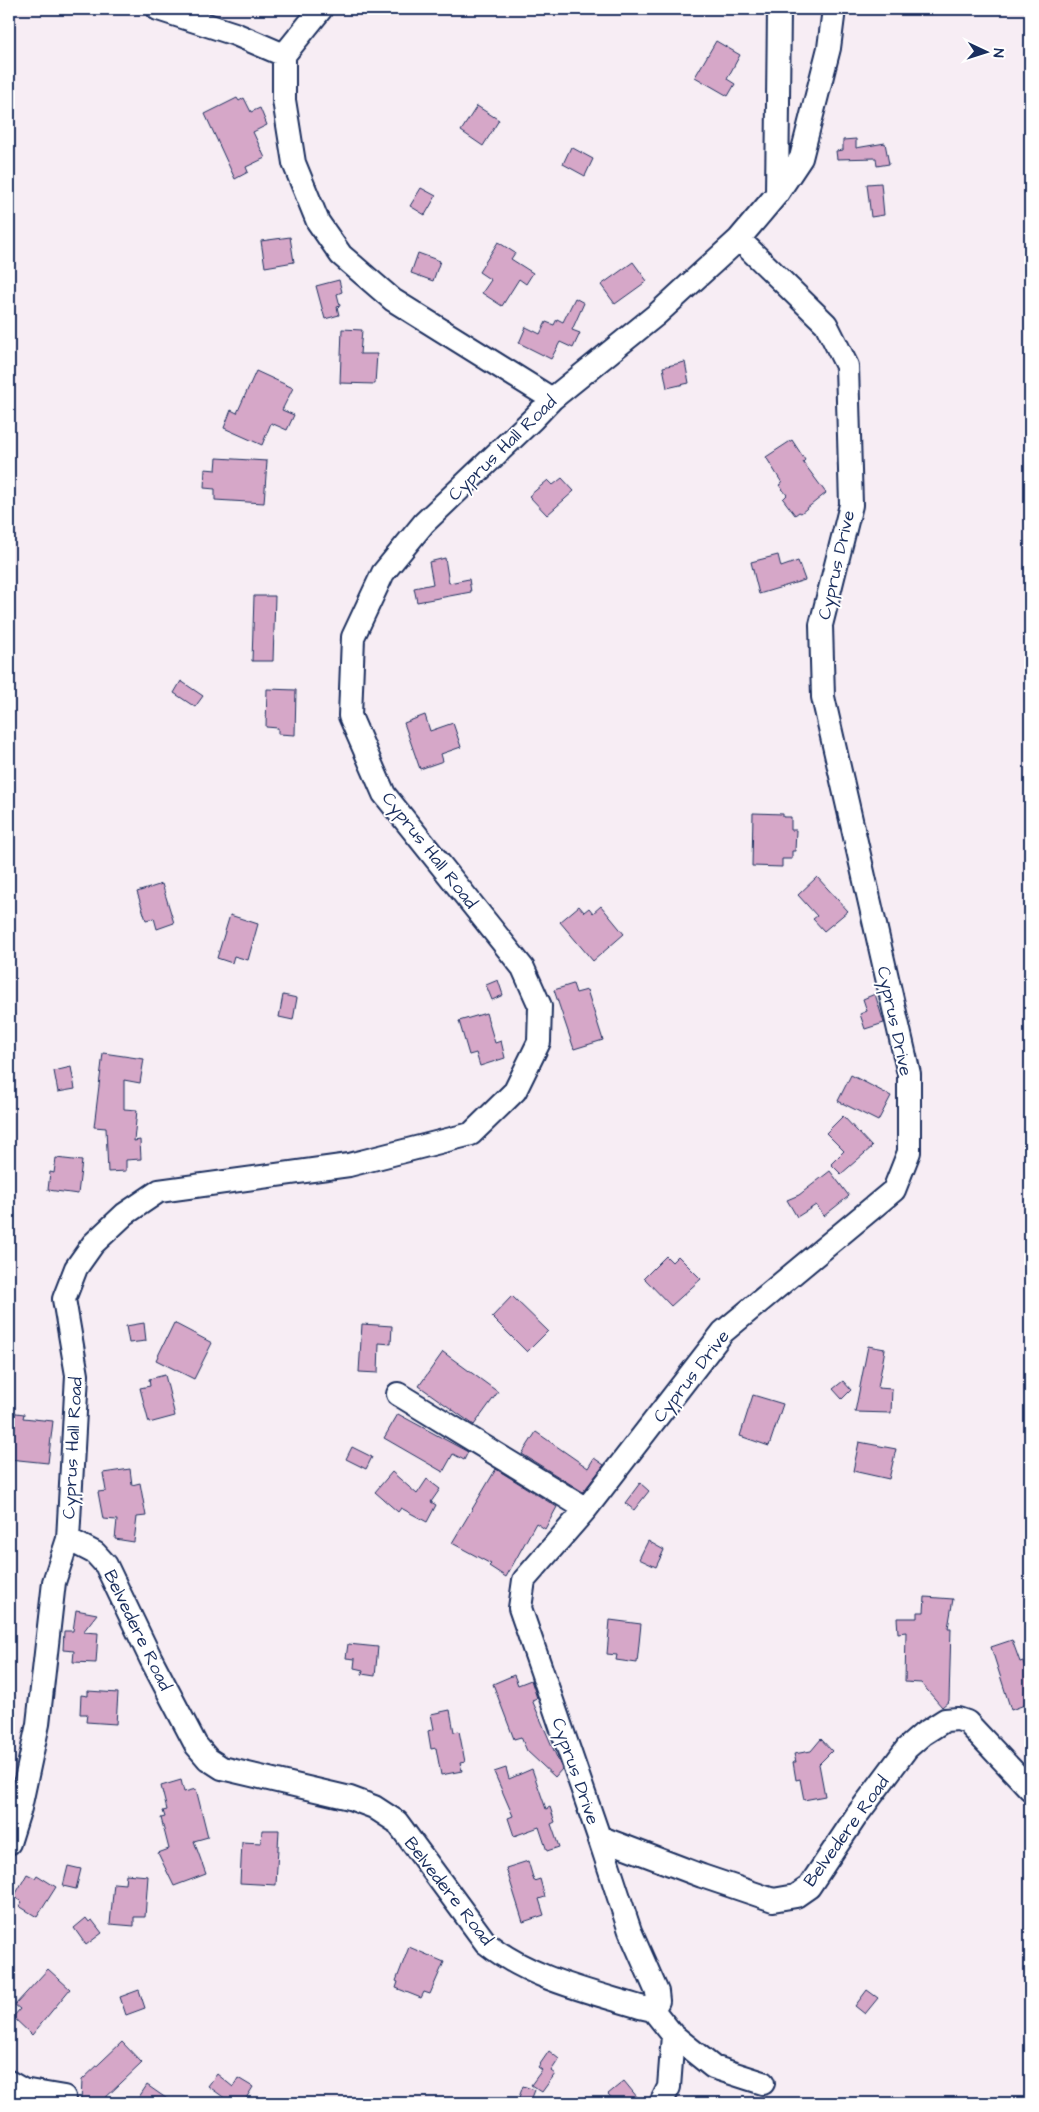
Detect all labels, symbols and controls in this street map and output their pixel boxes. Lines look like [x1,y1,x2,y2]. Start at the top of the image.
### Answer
north arrow [962,28,1012,78]
text: N [988,48,1008,58]
street label: Cyprus Hall Road [443,390,563,507]
street label: Cyprus Drive [812,508,862,622]
street label: Cyprus Hall Road [375,787,483,915]
street label: Cyprus Drive [870,964,918,1079]
street label: Cyprus Drive [647,1325,736,1428]
street label: Cyprus Hall Road [56,1376,90,1520]
street label: Belvedere Road [97,1566,178,1695]
street label: Cyprus Drive [545,1714,606,1828]
street label: Belvedere Road [798,1771,895,1892]
street label: Belvedere Road [398,1832,499,1951]

